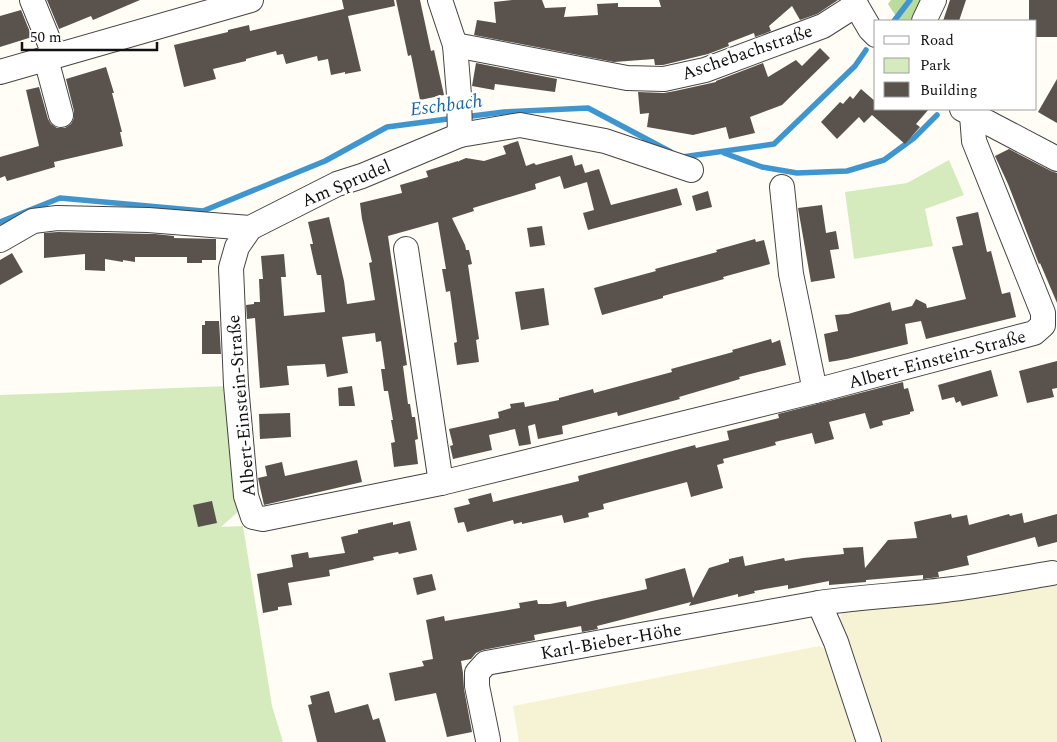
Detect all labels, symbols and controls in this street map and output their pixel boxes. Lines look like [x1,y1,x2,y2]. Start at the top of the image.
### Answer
street label: Aschebachstraße [678,17,816,88]
scale bar [22,20,158,52]
legend [874,20,1037,110]
text: 50 m [30,26,62,49]
text: Road [920,29,954,52]
text: Park [920,54,951,77]
text: Building [920,79,977,102]
water label: Eschbach [408,87,484,124]
street label: Am Sprudel [297,153,395,214]
street label: Albert-Einstein-Straße [220,314,263,498]
street label: Albert-Einstein-Straße [845,323,1029,396]
street label: Karl-Bieber-Höhe [538,616,684,667]

